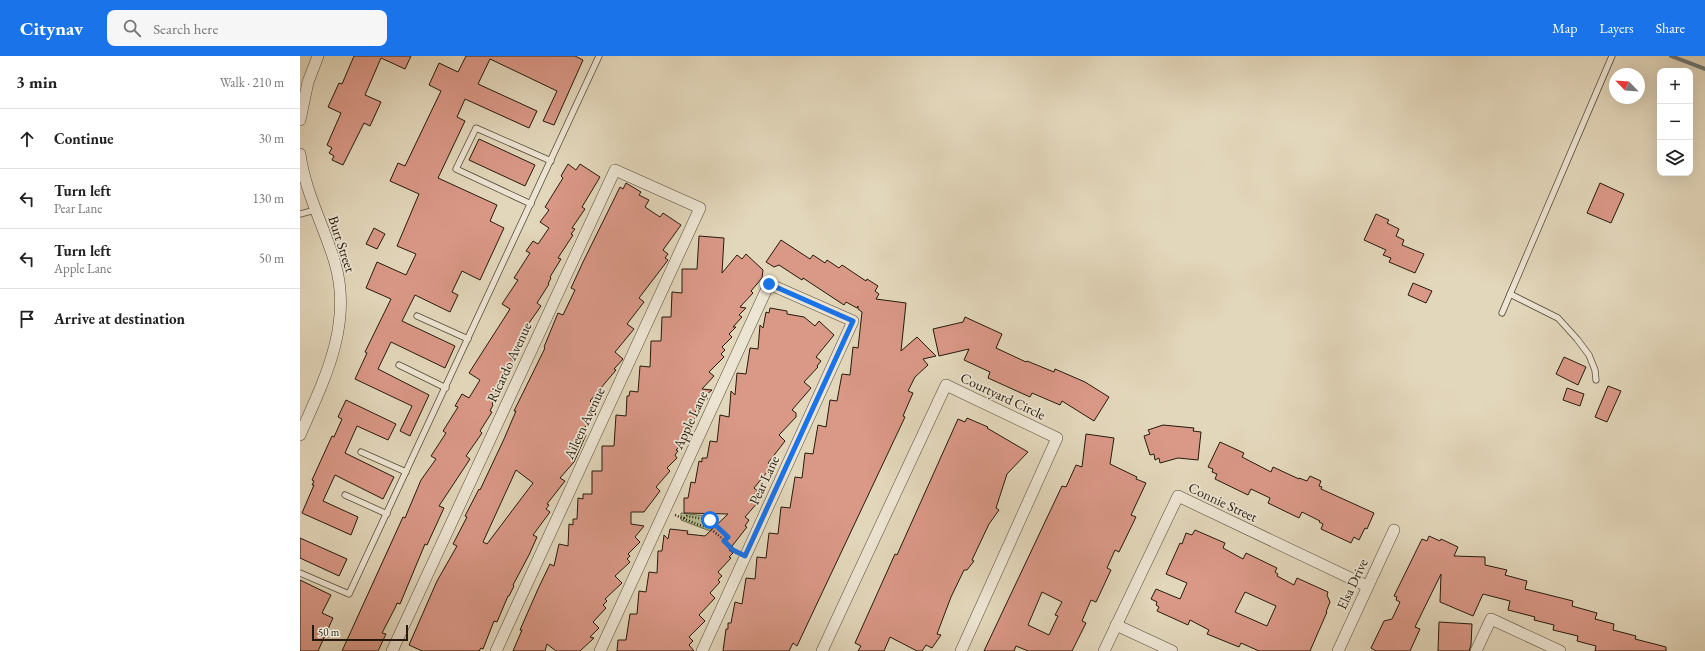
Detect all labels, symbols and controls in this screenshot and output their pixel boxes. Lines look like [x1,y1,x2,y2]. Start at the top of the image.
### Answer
search box [107,10,387,46]
text: Citynav [20,16,83,41]
icon: search [121,17,143,39]
text: Search here [153,19,218,38]
text: Map [1552,19,1577,37]
text: Layers [1599,19,1634,37]
text: Share [1656,19,1685,37]
north arrow [1609,68,1645,104]
map controls [1657,68,1693,176]
button: + [1657,68,1693,104]
text: 3 min [16,71,57,93]
text: Walk · 210 m [220,74,284,91]
button: − [1657,104,1693,140]
icon: ahead [16,128,38,150]
text: Continue [54,129,114,148]
text: 30 m [259,130,284,147]
button: layers [1657,140,1693,176]
text: Turn left [54,181,111,200]
icon: left [16,188,38,210]
text: 130 m [253,190,284,207]
text: Pear Lane [54,200,102,217]
street label: Burt Street [324,214,360,275]
text: Turn left [54,241,111,260]
icon: left [16,248,38,270]
text: 50 m [259,250,284,267]
text: Apple Lane [54,260,112,277]
route end [760,275,778,293]
icon: arrive [16,308,38,330]
text: Arrive at destination [54,309,185,328]
street label: Ricardo Avenue [483,319,536,405]
street label: Courtyard Circle [958,368,1049,424]
street label: Aileen Avenue [559,384,609,463]
street label: Apple Lane [668,388,712,453]
street label: Pear Lane [745,452,783,507]
street label: Connie Street [1186,478,1261,526]
route start [701,511,719,529]
street label: Elsa Drive [1332,555,1372,612]
scale bar [312,623,408,642]
text: 50 m [318,625,339,639]

